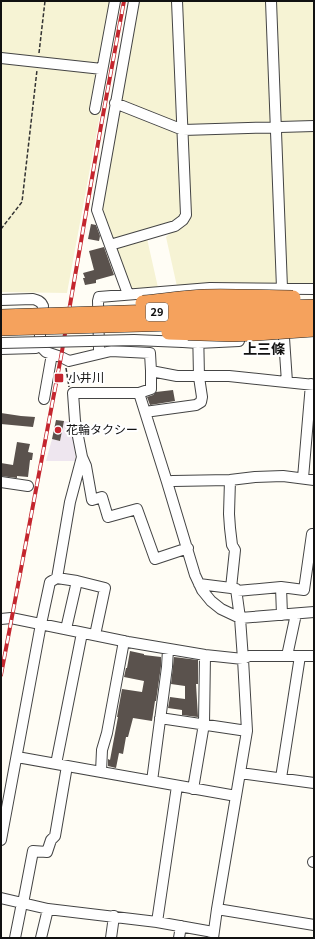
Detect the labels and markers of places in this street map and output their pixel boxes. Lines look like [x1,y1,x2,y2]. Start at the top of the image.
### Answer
place label: 小井川 [68,368,104,385]
marker: 小井川 [53,372,65,384]
place label: 花輪タクシー [66,420,138,437]
marker: 花輪タクシー [53,425,63,435]

